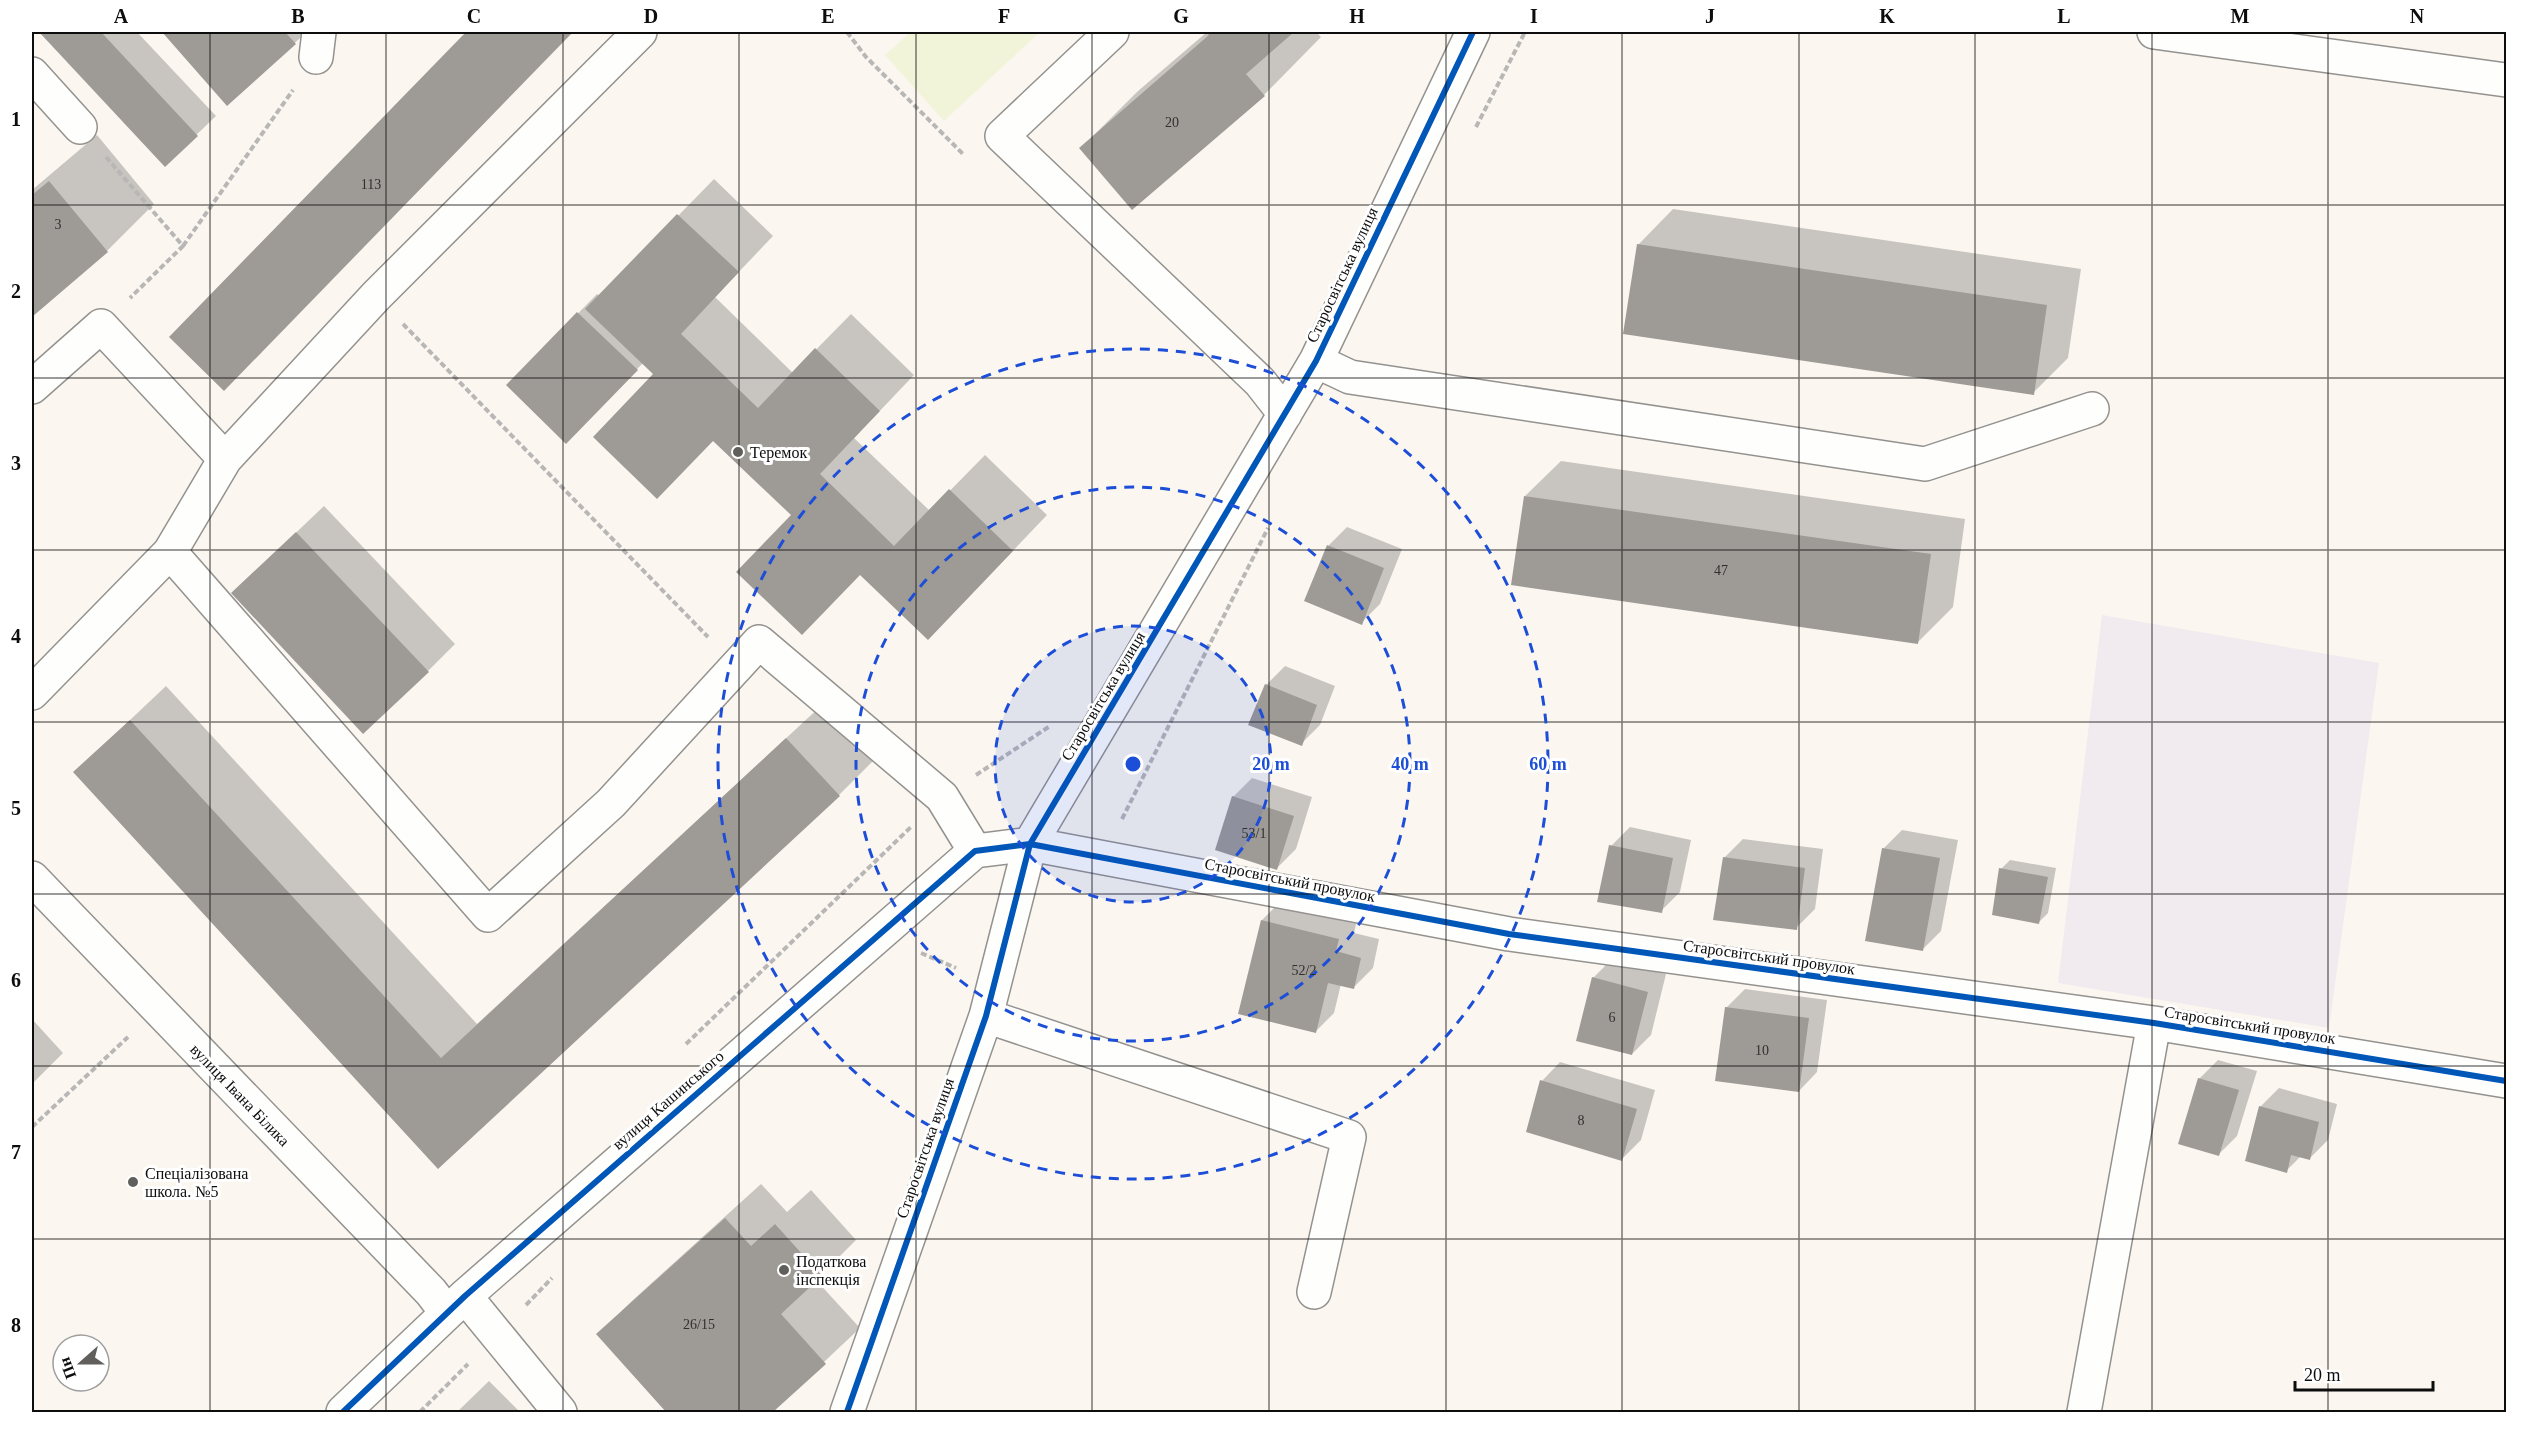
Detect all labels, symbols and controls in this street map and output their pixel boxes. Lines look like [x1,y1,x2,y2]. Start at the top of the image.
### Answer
text: A [114,5,129,27]
text: B [291,5,305,27]
text: C [467,5,481,27]
text: D [644,5,658,27]
text: E [821,5,835,27]
text: F [998,5,1010,27]
text: G [1173,5,1189,27]
text: H [1349,5,1365,27]
text: I [1530,5,1538,27]
text: J [1705,5,1715,27]
text: K [1879,5,1895,27]
text: L [2057,5,2071,27]
text: M [2231,5,2250,27]
text: N [2410,5,2425,27]
text: 1 [11,108,21,130]
house number: 20 [1165,115,1179,130]
house number: 113 [361,177,381,192]
street label: Старосвітська вулиця [1303,204,1382,346]
house number: 3 [55,217,62,232]
text: 2 [11,280,21,302]
place label: Теремок [750,444,807,462]
marker: Теремок [731,445,745,459]
text: 3 [11,452,21,474]
house number: 47 [1714,563,1728,578]
text: 4 [11,625,21,647]
street label: Старосвітська вулиця [1058,628,1149,764]
centre of rings [1123,754,1143,774]
text: 20 m [1252,754,1290,774]
text: 40 m [1391,754,1429,774]
text: 60 m [1529,754,1567,774]
text: 5 [11,797,21,819]
house number: 53/1 [1242,826,1266,841]
street label: Старосвітський провулок [1203,855,1377,906]
street label: Старосвітський провулок [1682,937,1856,979]
house number: 52/2 [1292,963,1316,978]
text: 6 [11,969,21,991]
street label: Старосвітський провулок [2163,1003,2337,1048]
house number: 6 [1609,1010,1616,1025]
street label: вулиця Івана Білика [186,1041,293,1150]
house number: 10 [1755,1043,1769,1058]
street label: вулиця Кашинського [609,1047,728,1154]
street label: Старосвітська вулиця [893,1075,958,1221]
house number: 8 [1578,1113,1585,1128]
text: 7 [11,1141,21,1163]
place label: Спеціалізована школа. №5 [145,1165,248,1200]
marker: Спеціалізована школа. №5 [126,1175,140,1189]
place label: Податкова інспекція [796,1253,866,1289]
marker: Податкова інспекція [777,1263,791,1277]
text: 8 [11,1314,21,1336]
house number: 26/15 [683,1317,715,1332]
north arrow [51,1333,111,1393]
scale bar [2295,1354,2433,1392]
text: Пн [56,1355,79,1381]
text: 20 m [2304,1365,2341,1385]

